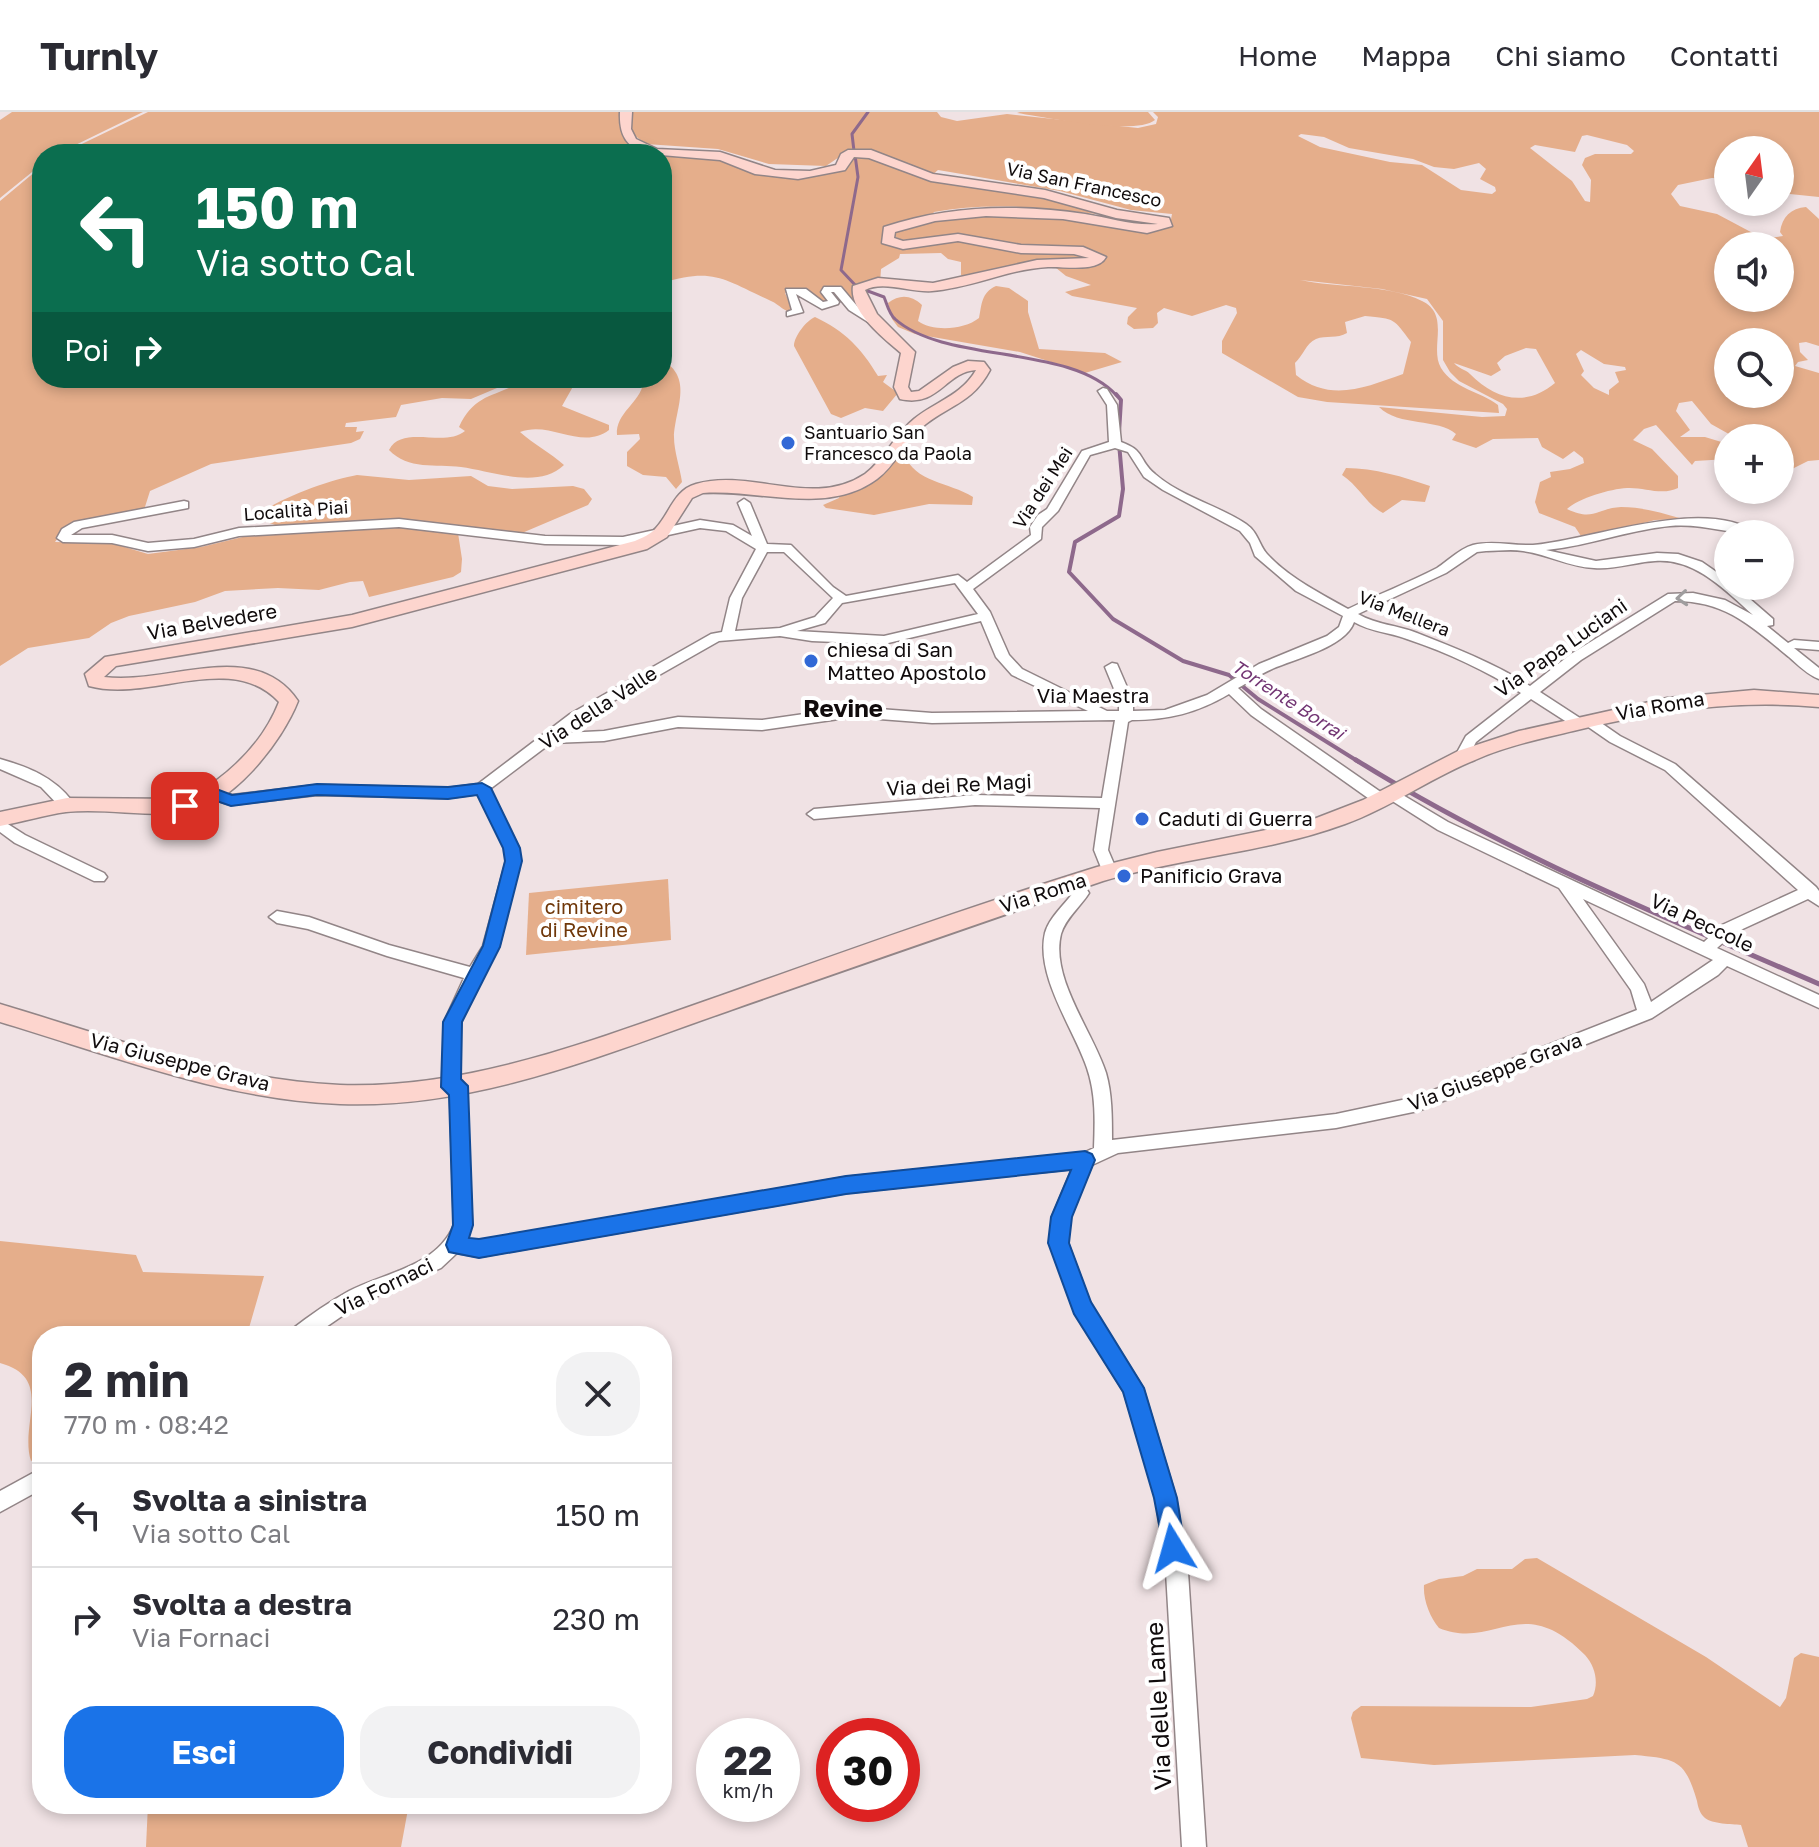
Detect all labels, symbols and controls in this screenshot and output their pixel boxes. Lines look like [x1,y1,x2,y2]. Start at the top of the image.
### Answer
text: Turnly [40,33,158,78]
text: Home [1238,39,1317,72]
text: Mappa [1361,39,1451,72]
text: Chi siamo [1495,39,1626,72]
text: Contatti [1670,39,1779,72]
north arrow [1714,136,1794,216]
map controls [1714,136,1794,600]
street label: Via San Francesco [1005,157,1164,211]
text: 150 m [196,173,358,240]
icon: left [64,176,168,280]
button: sound [1714,232,1794,312]
text: Via sotto Cal [196,241,415,284]
icon: right [125,328,169,372]
button: search [1714,328,1794,408]
text: Poi [64,332,109,368]
place label: Santuario San Francesco da Paola [804,421,972,464]
button: + [1714,424,1794,504]
marker: Santuario San Francesco da Paola [779,434,797,452]
street label: Via dei Mei [1008,442,1077,533]
street label: Località Piai [243,495,349,525]
button: − [1714,520,1794,600]
street label: Via Mellera [1355,586,1453,641]
one-way arrow [1675,589,1688,606]
street label: Via Papa Luciani [1490,593,1631,702]
street label: Via Belvedere [145,598,279,644]
place label: chiesa di San Matteo Apostolo [827,637,986,684]
marker: chiesa di San Matteo Apostolo [802,652,820,670]
water label: Torrente Borrai [1228,655,1351,745]
street label: Via della Valle [534,660,661,754]
street label: Via Maestra [1037,683,1149,707]
street label: Via Roma [1614,685,1706,725]
district label: Revine [803,693,883,722]
street label: Via dei Re Magi [886,768,1032,800]
pin [151,772,219,840]
icon: arrive [163,784,207,828]
place label: Caduti di Guerra [1158,806,1313,830]
marker: Caduti di Guerra [1133,810,1151,828]
place label: Panificio Grava [1140,863,1282,887]
street label: Via Roma [996,867,1089,917]
marker: Panificio Grava [1115,867,1133,885]
street label: Via Peccole [1647,888,1758,956]
park label: cimitero di Revine [540,894,628,941]
street label: Via Giuseppe Grava [88,1027,273,1095]
street label: Via Giuseppe Grava [1404,1027,1585,1115]
street label: Via Fornaci [330,1252,437,1320]
text: 2 min [64,1350,189,1408]
button: close [556,1352,640,1436]
text: 770 m · 08:42 [64,1409,229,1440]
text: Svolta a sinistra [132,1482,367,1518]
icon: left [64,1493,108,1537]
text: 150 m [555,1497,640,1533]
position arrow [1131,1506,1215,1590]
text: Via sotto Cal [132,1518,290,1549]
text: Svolta a destra [132,1586,352,1622]
icon: right [64,1597,108,1641]
text: 230 m [552,1601,640,1637]
street label: Via delle Lame [1139,1621,1176,1791]
text: Via Fornaci [132,1622,270,1653]
button: Esci [64,1706,344,1798]
button: Condividi [360,1706,640,1798]
speed limit sign: 30 [816,1718,920,1822]
text: 22 [724,1736,772,1784]
text: km/h [723,1778,773,1802]

